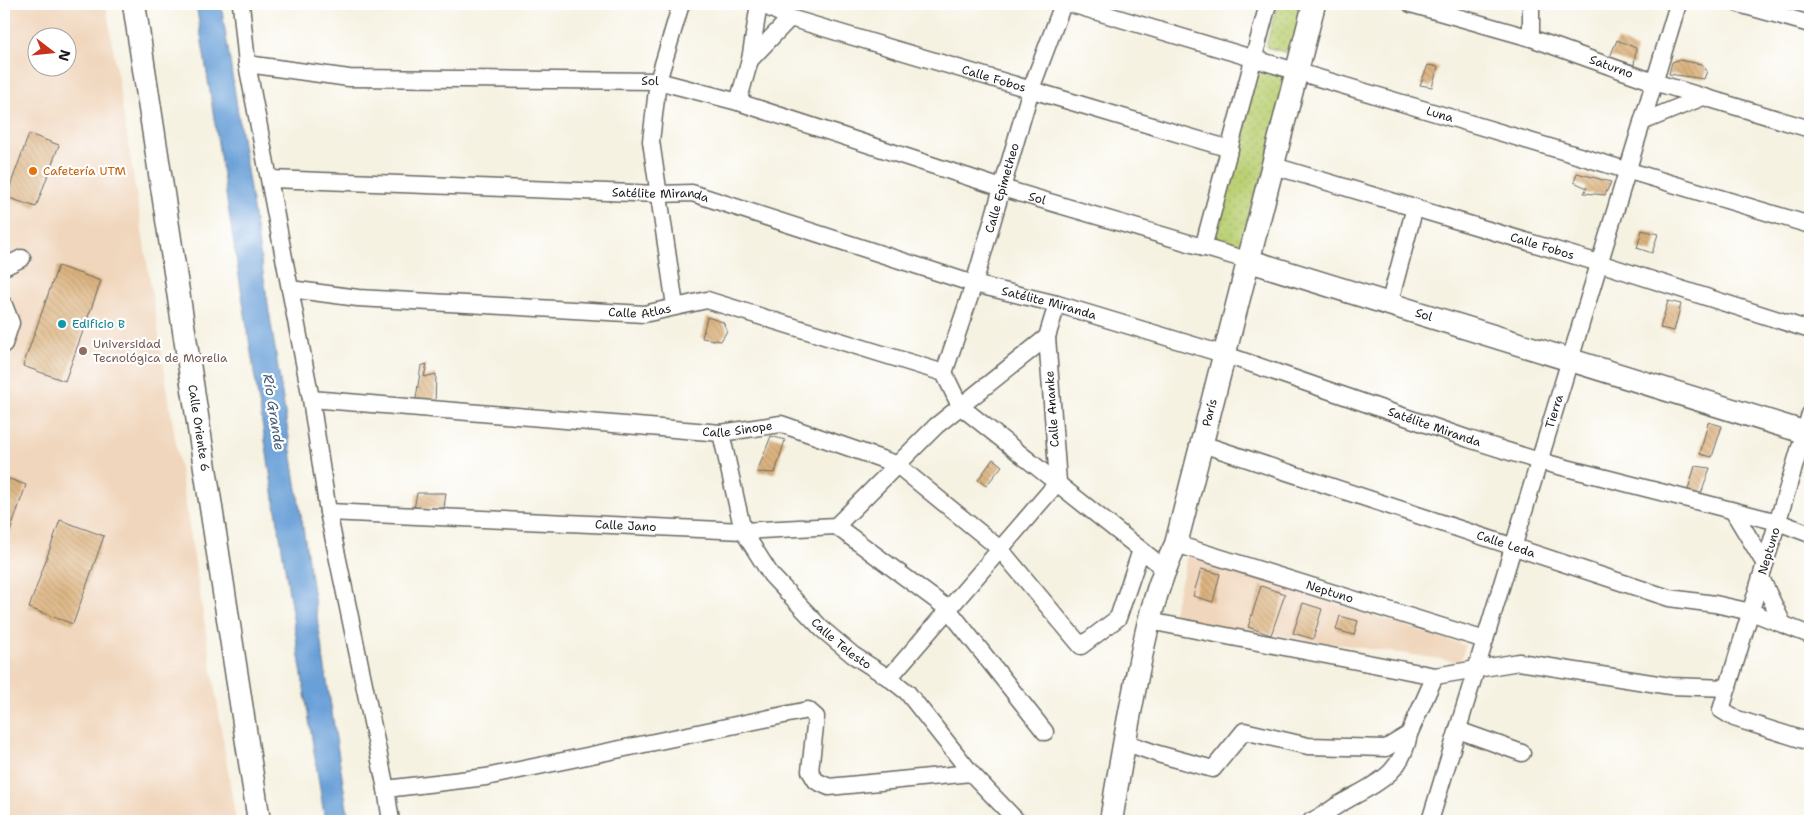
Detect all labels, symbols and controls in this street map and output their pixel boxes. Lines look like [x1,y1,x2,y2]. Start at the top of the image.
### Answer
north arrow [28,28,78,78]
text: N [54,48,75,63]
street label: Saturno [1587,52,1635,82]
street label: Calle Fobos [960,62,1028,96]
street label: Sol [641,73,659,89]
street label: Luna [1424,103,1456,126]
street label: Calle Epimetheo [981,141,1023,235]
place label: Cafetería UTM [43,163,127,179]
marker: Cafetería UTM [27,165,39,177]
street label: Satélite Miranda [612,184,712,206]
street label: Sol [1027,188,1048,209]
street label: Calle Fobos [1508,229,1576,263]
street label: Satélite Miranda [1000,283,1099,324]
street label: Calle Atlas [608,300,673,322]
street label: Sol [1413,305,1435,325]
place label: Edificio B [72,316,125,332]
marker: Edificio B [56,318,68,330]
place label: Universidad Tecnológica de Morelia [93,336,228,366]
marker: Universidad Tecnológica de Morelia [77,345,89,357]
street label: Calle Ananke [1041,370,1063,448]
water label: Río Grande [259,372,289,452]
street label: Calle Oriente 6 [184,383,213,473]
street label: Tierra [1542,392,1567,430]
street label: París [1198,397,1221,428]
street label: Satélite Miranda [1386,404,1483,450]
street label: Calle Sinope [702,417,774,441]
street label: Calle Jano [594,516,657,535]
street label: Neptuno [1754,525,1784,577]
street label: Calle Leda [1475,527,1538,561]
street label: Neptuno [1304,577,1355,607]
street label: Calle Telesto [808,614,874,673]

